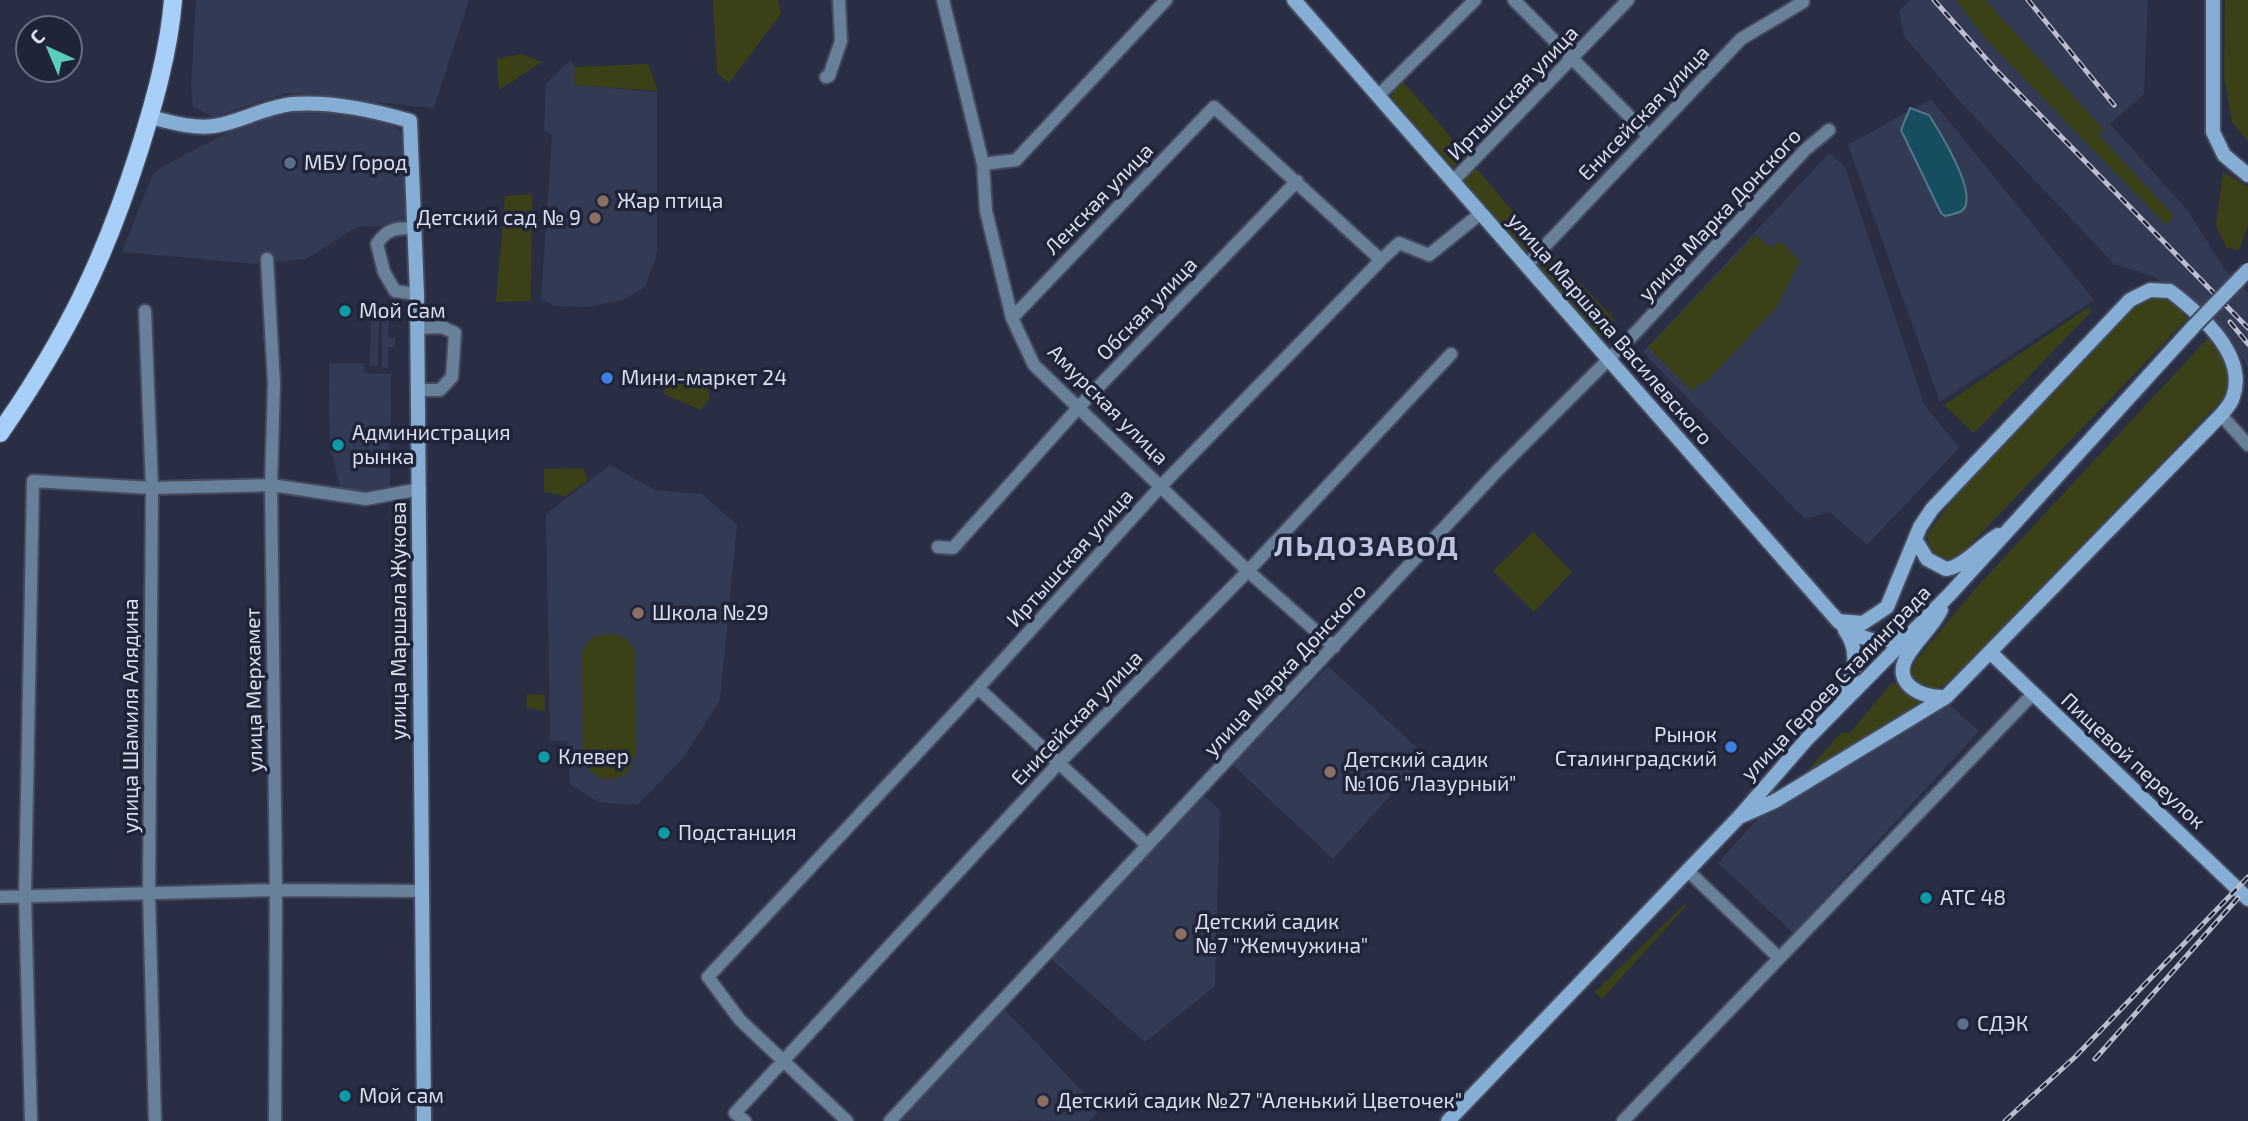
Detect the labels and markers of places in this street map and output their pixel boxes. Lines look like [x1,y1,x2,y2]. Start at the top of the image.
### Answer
place label: МБУ Город [304,149,407,174]
marker: МБУ Город [282,155,298,171]
place label: Жар птица [617,187,723,212]
marker: Жар птица [595,193,611,209]
place label: Детский сад № 9 [416,204,581,229]
marker: Детский сад № 9 [587,210,603,226]
place label: Мой Сам [359,297,446,322]
marker: Мой Сам [337,303,353,319]
place label: Мини-маркет 24 [621,364,787,389]
marker: Мини-маркет 24 [599,370,615,386]
place label: Администрация рынка [352,419,511,468]
marker: Администрация рынка [330,437,346,453]
place label: Школа №29 [652,599,769,624]
marker: Школа №29 [630,605,646,621]
place label: Рынок Сталинградский [1555,721,1717,770]
marker: Рынок Сталинградский [1723,739,1739,755]
place label: Клевер [558,743,629,768]
place label: Детский садик №106 "Лазурный" [1344,746,1517,796]
marker: Клевер [536,749,552,765]
marker: Детский садик №106 "Лазурный" [1322,764,1338,780]
place label: Подстанция [678,819,797,844]
marker: Подстанция [656,825,672,841]
place label: АТС 48 [1940,884,2006,909]
marker: АТС 48 [1918,890,1934,906]
place label: Детский садик №7 "Жемчужина" [1195,908,1368,958]
marker: Детский садик №7 "Жемчужина" [1173,926,1189,942]
place label: СДЭК [1977,1010,2028,1035]
marker: СДЭК [1955,1016,1971,1032]
place label: Мой сам [359,1082,444,1107]
place label: Детский садик №27 "Аленький Цветочек" [1057,1087,1462,1112]
marker: Мой сам [337,1088,353,1104]
marker: Детский садик №27 "Аленький Цветочек" [1035,1093,1051,1109]

